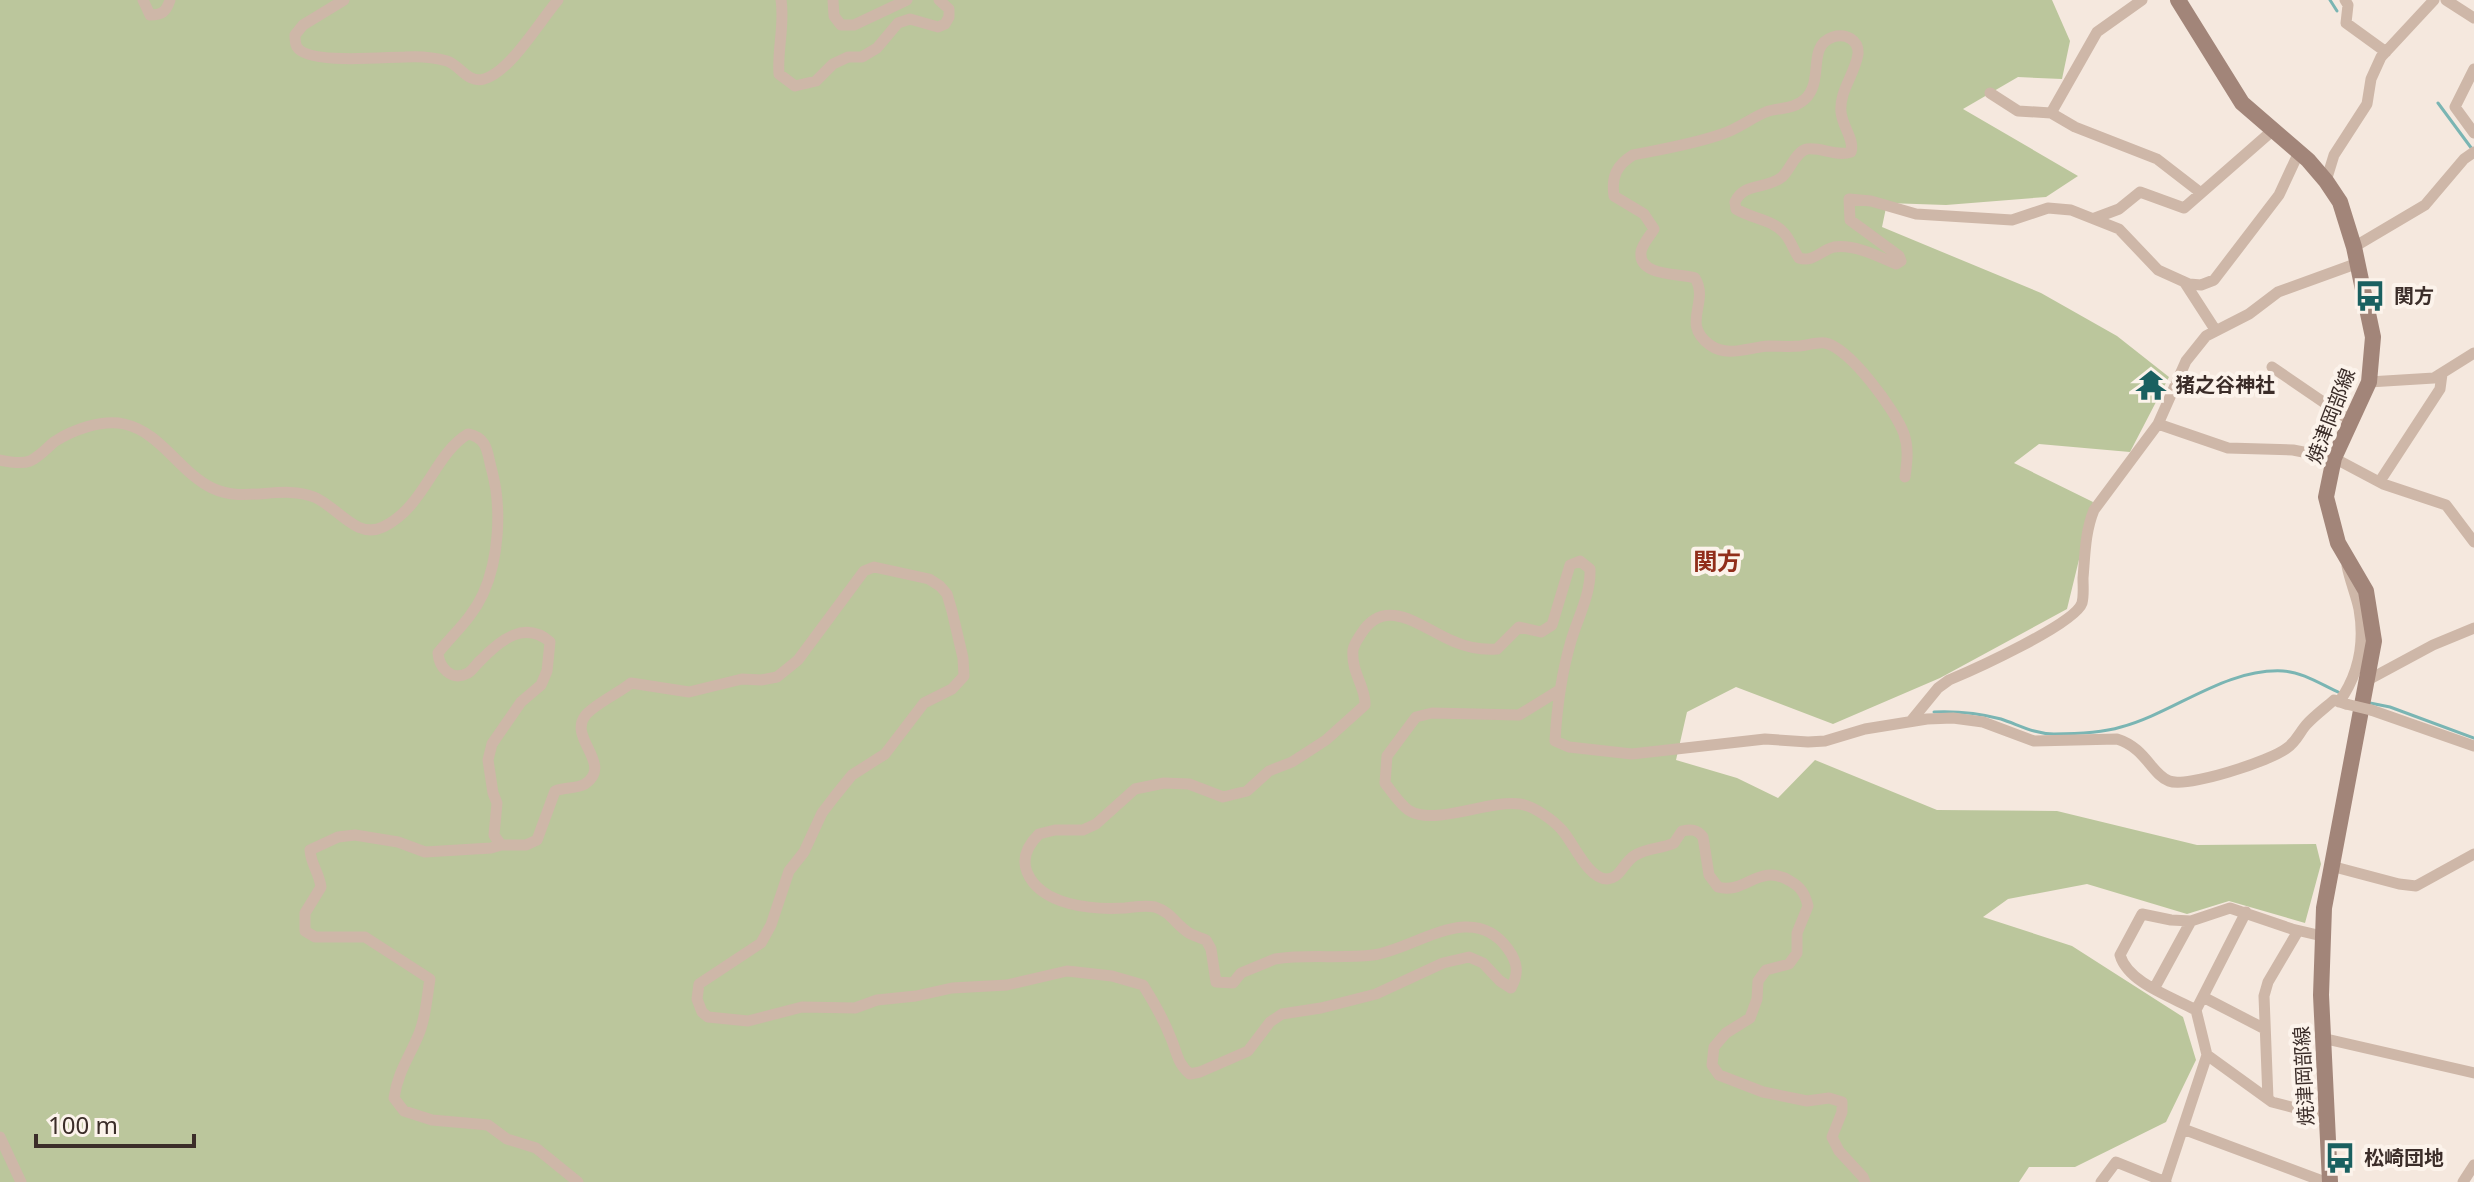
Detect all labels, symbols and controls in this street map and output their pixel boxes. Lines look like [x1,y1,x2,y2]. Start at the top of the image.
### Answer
bus stop icon: 関方 [2353,279,2387,313]
place label: 関方 [2394,282,2434,309]
street label: 焼津岡部線 [2300,364,2361,467]
temple icon: 猪之谷神社 [2134,368,2168,402]
place label: 猪之谷神社 [2175,371,2275,398]
district label: 関方 [1693,544,1741,577]
street label: 焼津岡部線 [2287,1025,2320,1127]
scale bar [36,1098,194,1148]
text: 100 m [48,1108,118,1141]
bus stop icon: 松崎団地 [2323,1141,2357,1175]
place label: 松崎団地 [2364,1144,2444,1171]

